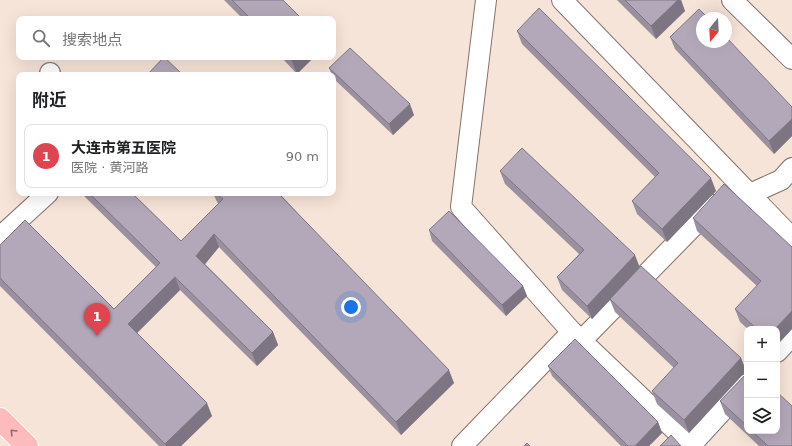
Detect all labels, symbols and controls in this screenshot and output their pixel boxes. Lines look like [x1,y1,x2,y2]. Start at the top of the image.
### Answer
north arrow [696,12,732,48]
search box [16,16,336,60]
icon: search [30,27,52,49]
text: 搜索地点 [62,31,122,49]
text: 附近 [32,90,66,110]
text: 大连市第五医院 [71,139,176,157]
text: 1 [41,149,51,164]
text: 90 m [286,149,319,164]
text: 医院 · 黄河路 [71,160,148,175]
your location [341,297,361,317]
pin: 1 [84,303,110,336]
map controls [744,326,780,434]
button: + [744,326,780,362]
button: − [744,362,780,398]
button: layers [744,398,780,434]
one-way arrow [11,429,18,437]

